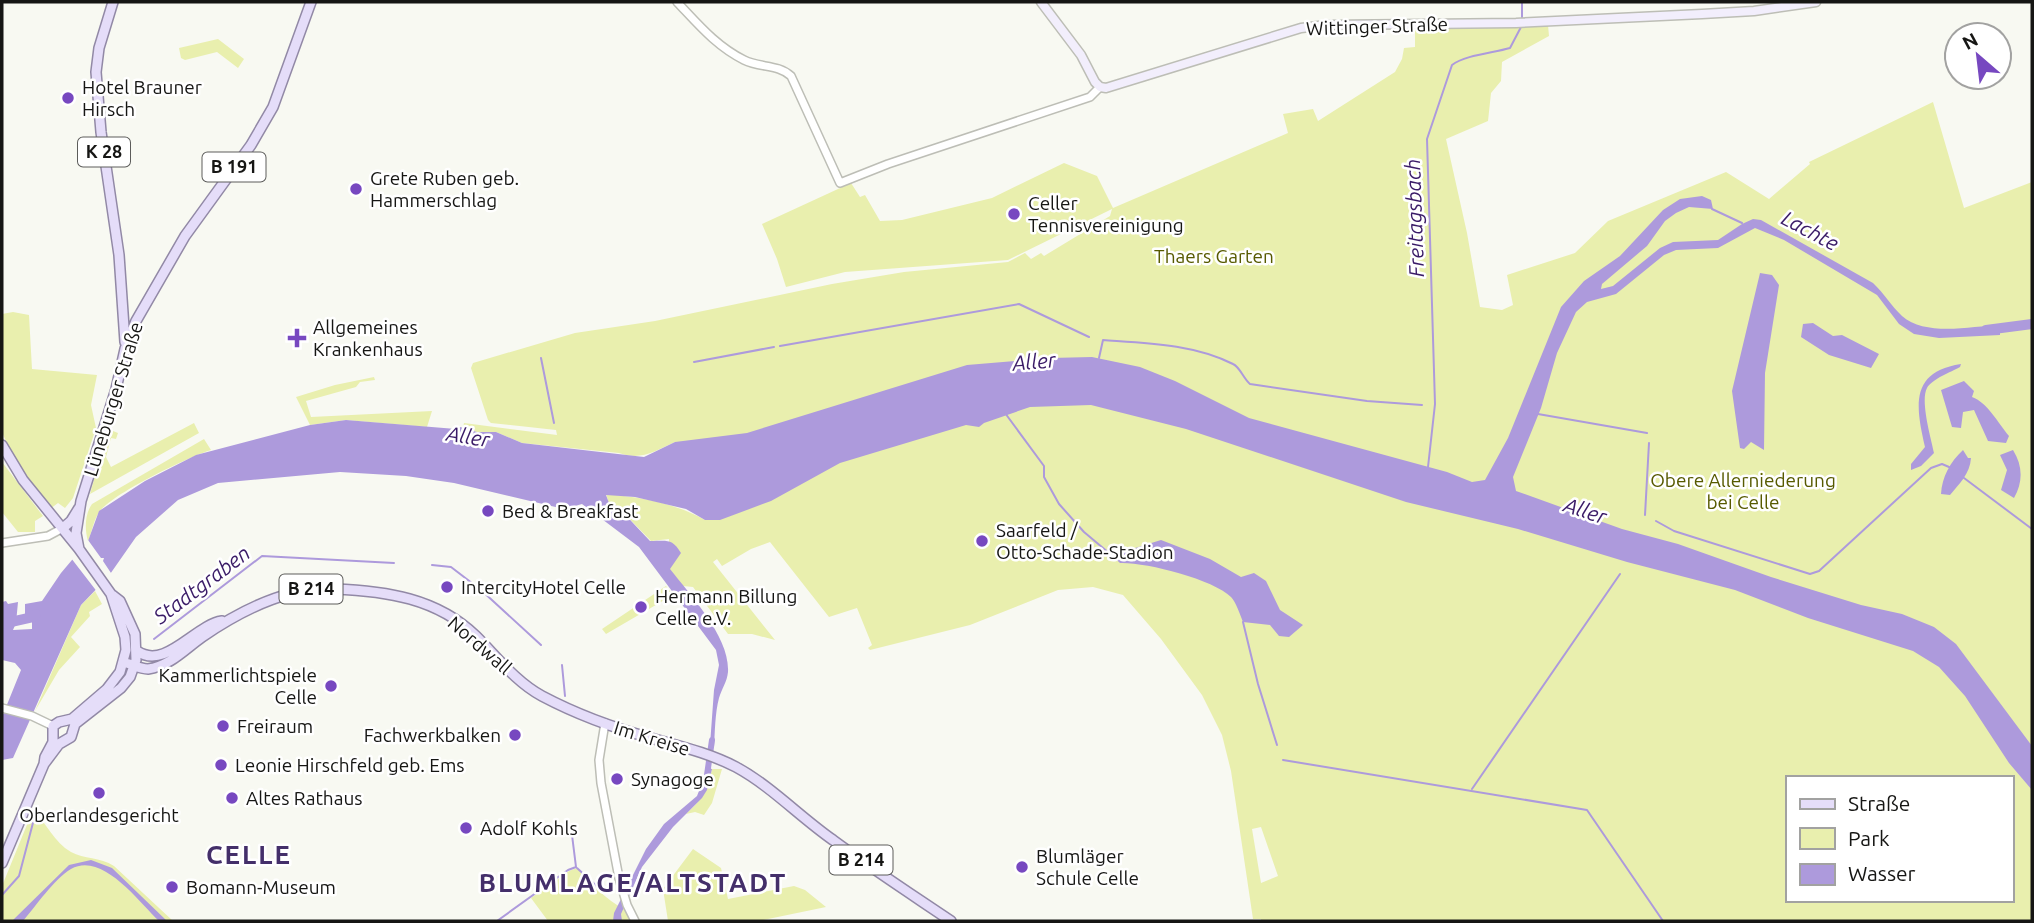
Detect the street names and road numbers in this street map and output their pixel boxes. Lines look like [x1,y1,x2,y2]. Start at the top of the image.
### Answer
street label: Wittinger Straße [1306,13,1448,39]
road number: K 28 [78,138,130,167]
road number: B 191 [202,152,266,182]
street label: Lüneburger Straße [79,319,147,479]
road number: B 214 [280,574,342,604]
street label: Nordwall [444,611,516,679]
street label: Im Kreise [611,716,693,760]
road number: B 214 [830,846,892,874]

